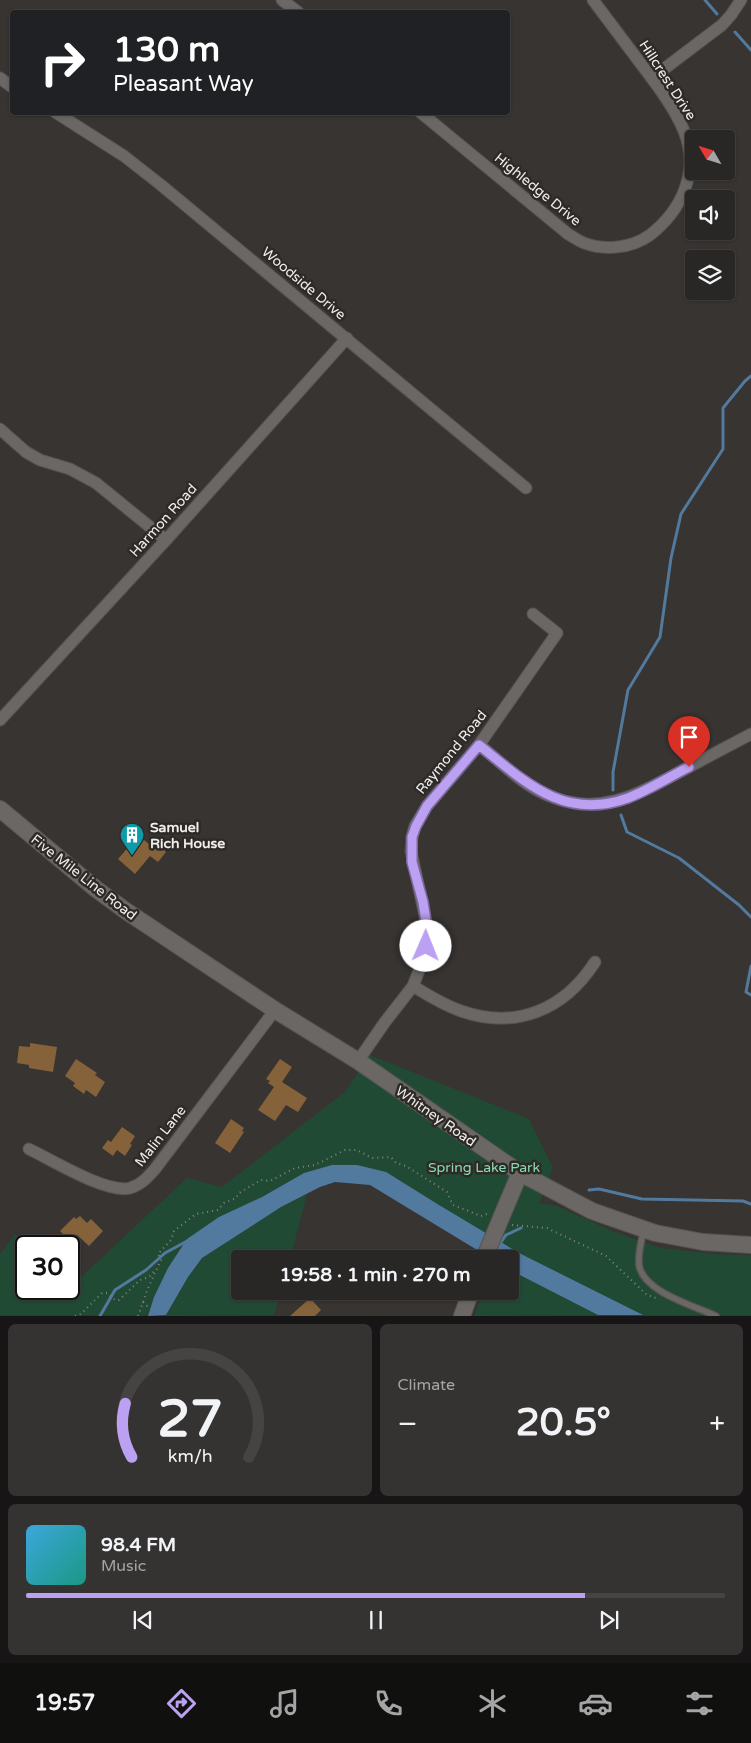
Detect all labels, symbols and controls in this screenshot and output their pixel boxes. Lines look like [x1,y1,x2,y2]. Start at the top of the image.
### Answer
text: 130 m [113,29,220,71]
icon: right [30,30,95,95]
street label: Hillcrest Drive [636,37,700,123]
text: Pleasant Way [113,71,253,97]
north arrow [685,130,735,180]
map controls [685,130,735,300]
street label: Highledge Drive [491,149,584,230]
button: sound [685,190,735,240]
street label: Woodside Drive [258,243,349,324]
button: layers [685,250,735,300]
street label: Harmon Road [126,480,201,560]
street label: Raymond Road [412,707,490,798]
pin [668,716,710,767]
icon: arrive [675,723,703,751]
place label: Samuel Rich House [150,819,225,852]
building icon: Samuel Rich House [119,822,145,856]
street label: Five Mile Line Road [27,831,140,924]
position arrow [399,919,451,971]
street label: Whitney Road [392,1082,479,1150]
street label: Malin Lane [131,1102,190,1170]
park label: Spring Lake Park [428,1159,540,1176]
speed limit sign: 30 [15,1235,80,1300]
text: 19:58 · 1 min · 270 m [279,1264,471,1286]
text: Climate [398,1375,455,1395]
text: 27 [157,1388,222,1451]
text: 20.5° [516,1400,611,1446]
text: − [398,1407,417,1441]
text: + [709,1407,725,1441]
text: km/h [167,1446,212,1467]
text: 98.4 FM [101,1534,176,1556]
text: Music [101,1556,146,1576]
icon: previous [129,1606,157,1634]
icon: pause [362,1606,390,1634]
icon: next [595,1606,623,1634]
icon: directions [164,1686,199,1721]
icon: music [267,1686,302,1721]
icon: phone [371,1686,406,1721]
icon: climate [475,1686,510,1721]
icon: car [578,1686,613,1721]
icon: filters [682,1686,717,1721]
text: 19:57 [34,1690,95,1716]

